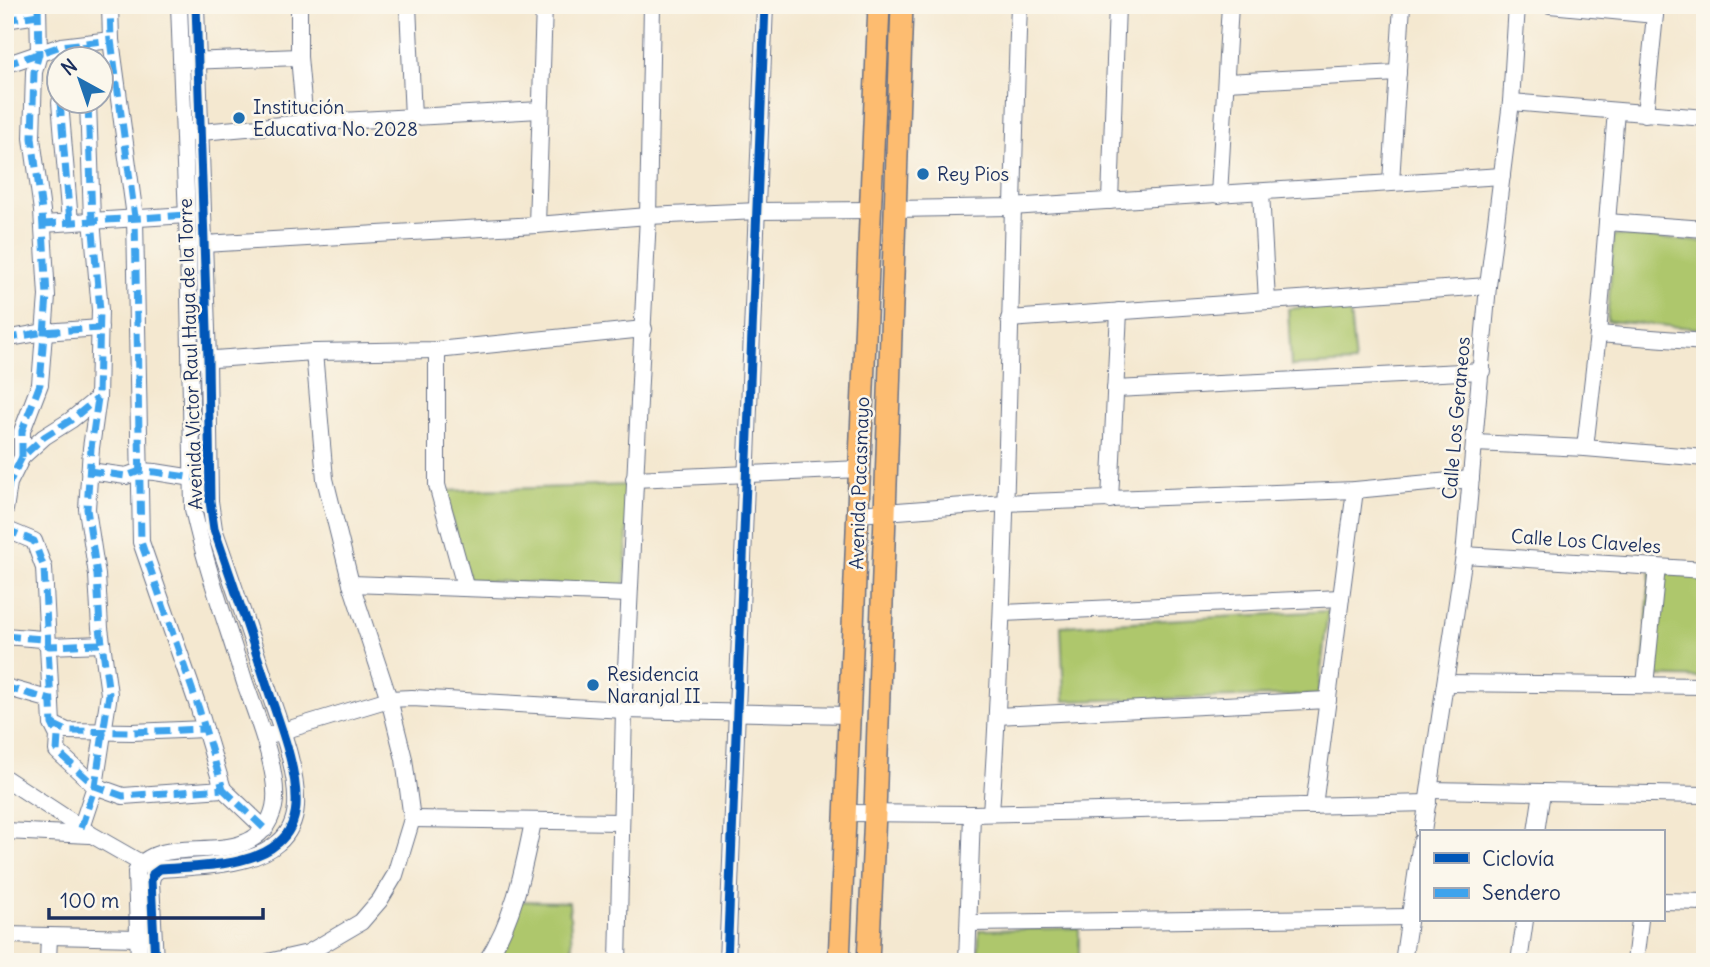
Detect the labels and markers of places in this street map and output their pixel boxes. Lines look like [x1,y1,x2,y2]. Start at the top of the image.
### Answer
place label: Institución Educativa No. 2028 [253,95,418,141]
marker: Institución Educativa No. 2028 [231,110,247,126]
place label: Rey Pios [937,162,1009,186]
marker: Rey Pios [915,166,931,182]
place label: Residencia Naranjal II [607,662,701,708]
marker: Residencia Naranjal II [585,677,601,693]

